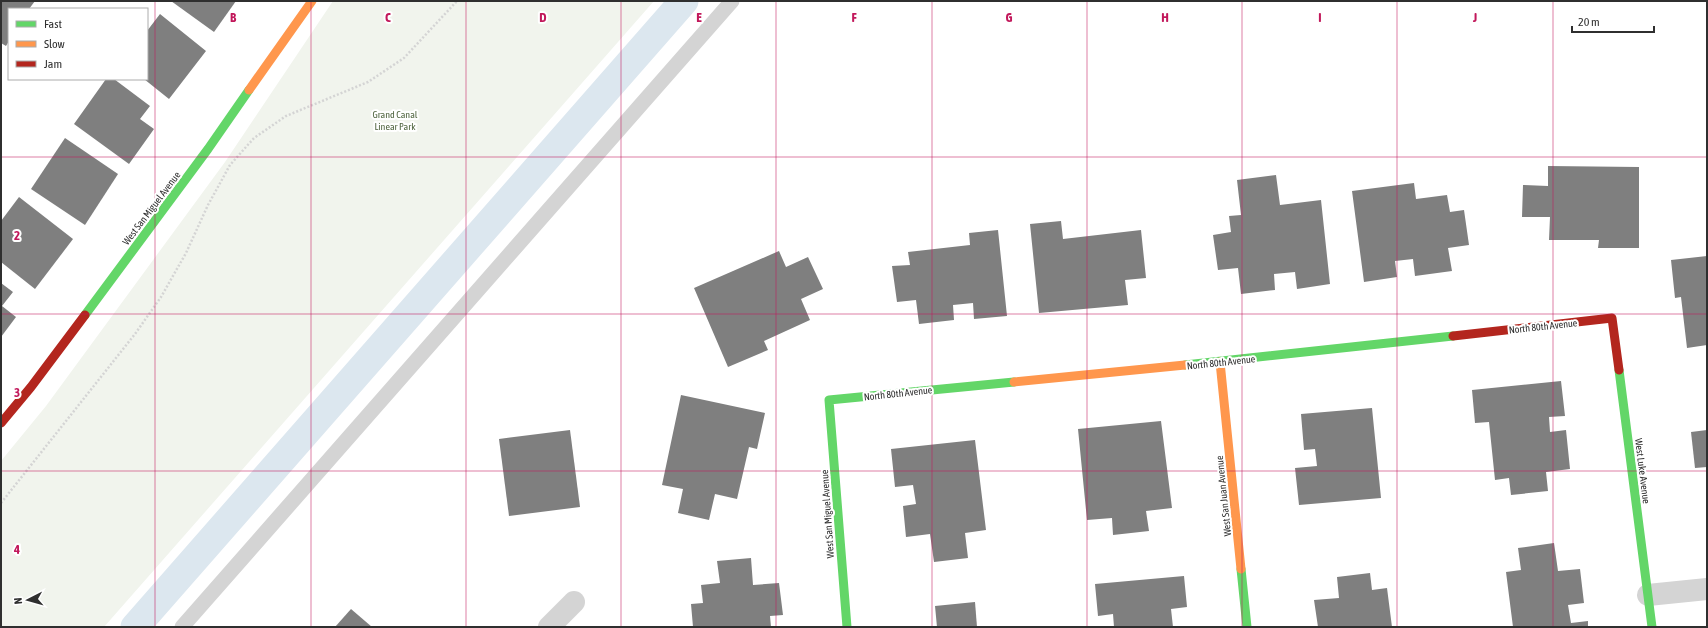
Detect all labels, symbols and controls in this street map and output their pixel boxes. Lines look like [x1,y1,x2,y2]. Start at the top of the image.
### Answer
legend [8,8,148,80]
scale bar [1572,8,1654,34]
text: B [230,10,237,25]
text: C [385,10,391,25]
text: D [539,10,547,25]
text: E [696,10,702,25]
text: F [851,10,857,25]
text: G [1006,10,1013,25]
text: H [1161,10,1169,25]
text: I [1318,10,1322,25]
text: J [1472,10,1477,25]
text: 20 m [1578,15,1600,29]
text: Fast [44,17,62,31]
text: Slow [44,37,65,51]
text: Jam [44,57,62,71]
park label: Grand Canal Linear Park [373,109,418,132]
street label: West San Miguel Avenue [120,169,183,247]
text: 2 [14,228,20,243]
street label: North 80th Avenue [1508,317,1578,336]
street label: North 80th Avenue [1186,353,1256,372]
street label: North 80th Avenue [863,384,933,403]
text: 3 [14,385,20,400]
street label: West Luke Avenue [1633,438,1652,505]
street label: West San Juan Avenue [1214,455,1233,537]
street label: West San Miguel Avenue [819,469,836,559]
text: 4 [13,542,20,557]
north arrow [8,580,48,620]
text: N [12,597,24,605]

